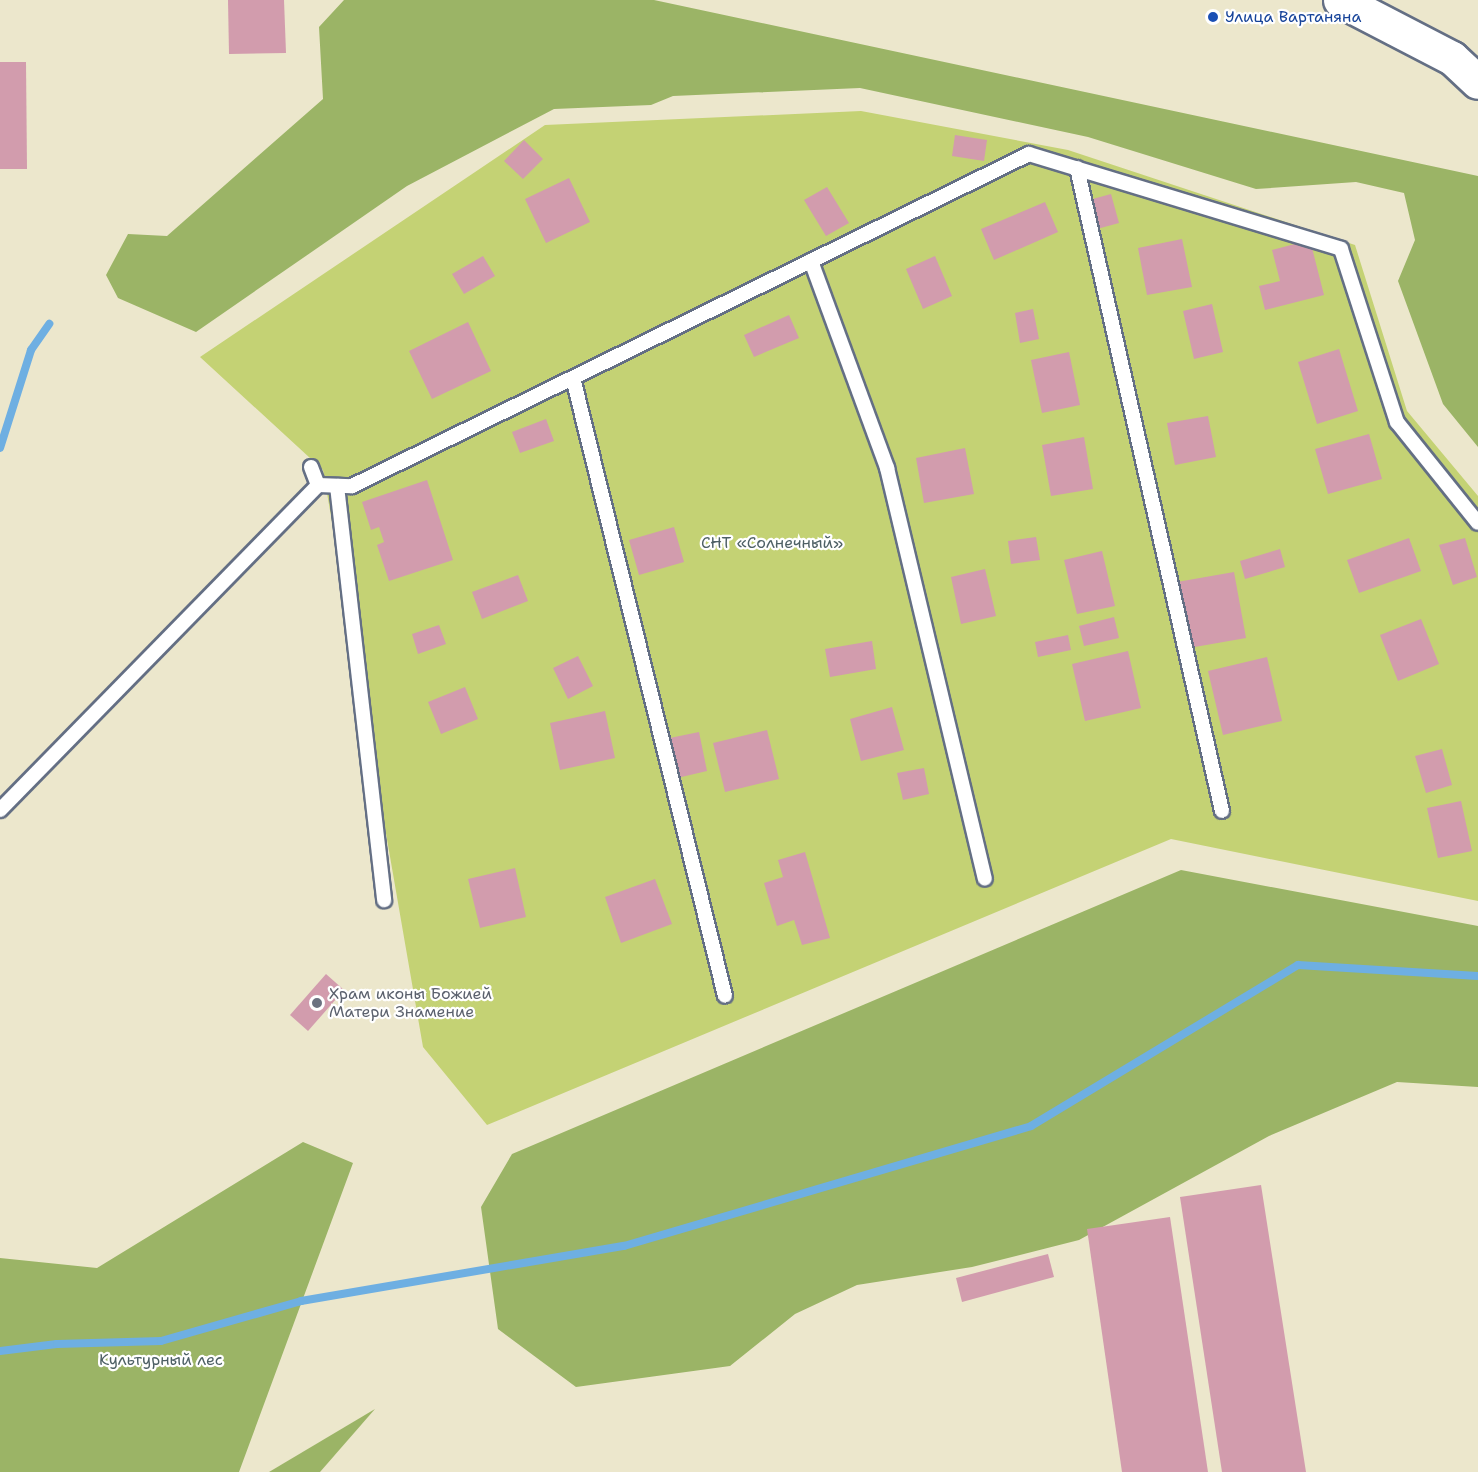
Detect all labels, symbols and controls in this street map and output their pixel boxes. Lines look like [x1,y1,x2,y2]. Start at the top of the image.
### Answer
place label: Улица Вартаняна [1225,7,1361,27]
marker: Улица Вартаняна [1206,10,1220,24]
park label: СНТ «Солнечный» [701,533,843,553]
place label: Храм иконы Божией Матери Знамение [329,984,492,1022]
marker: Храм иконы Божией Матери Знамение [310,996,324,1010]
park label: Культурный лес [99,1350,223,1370]

